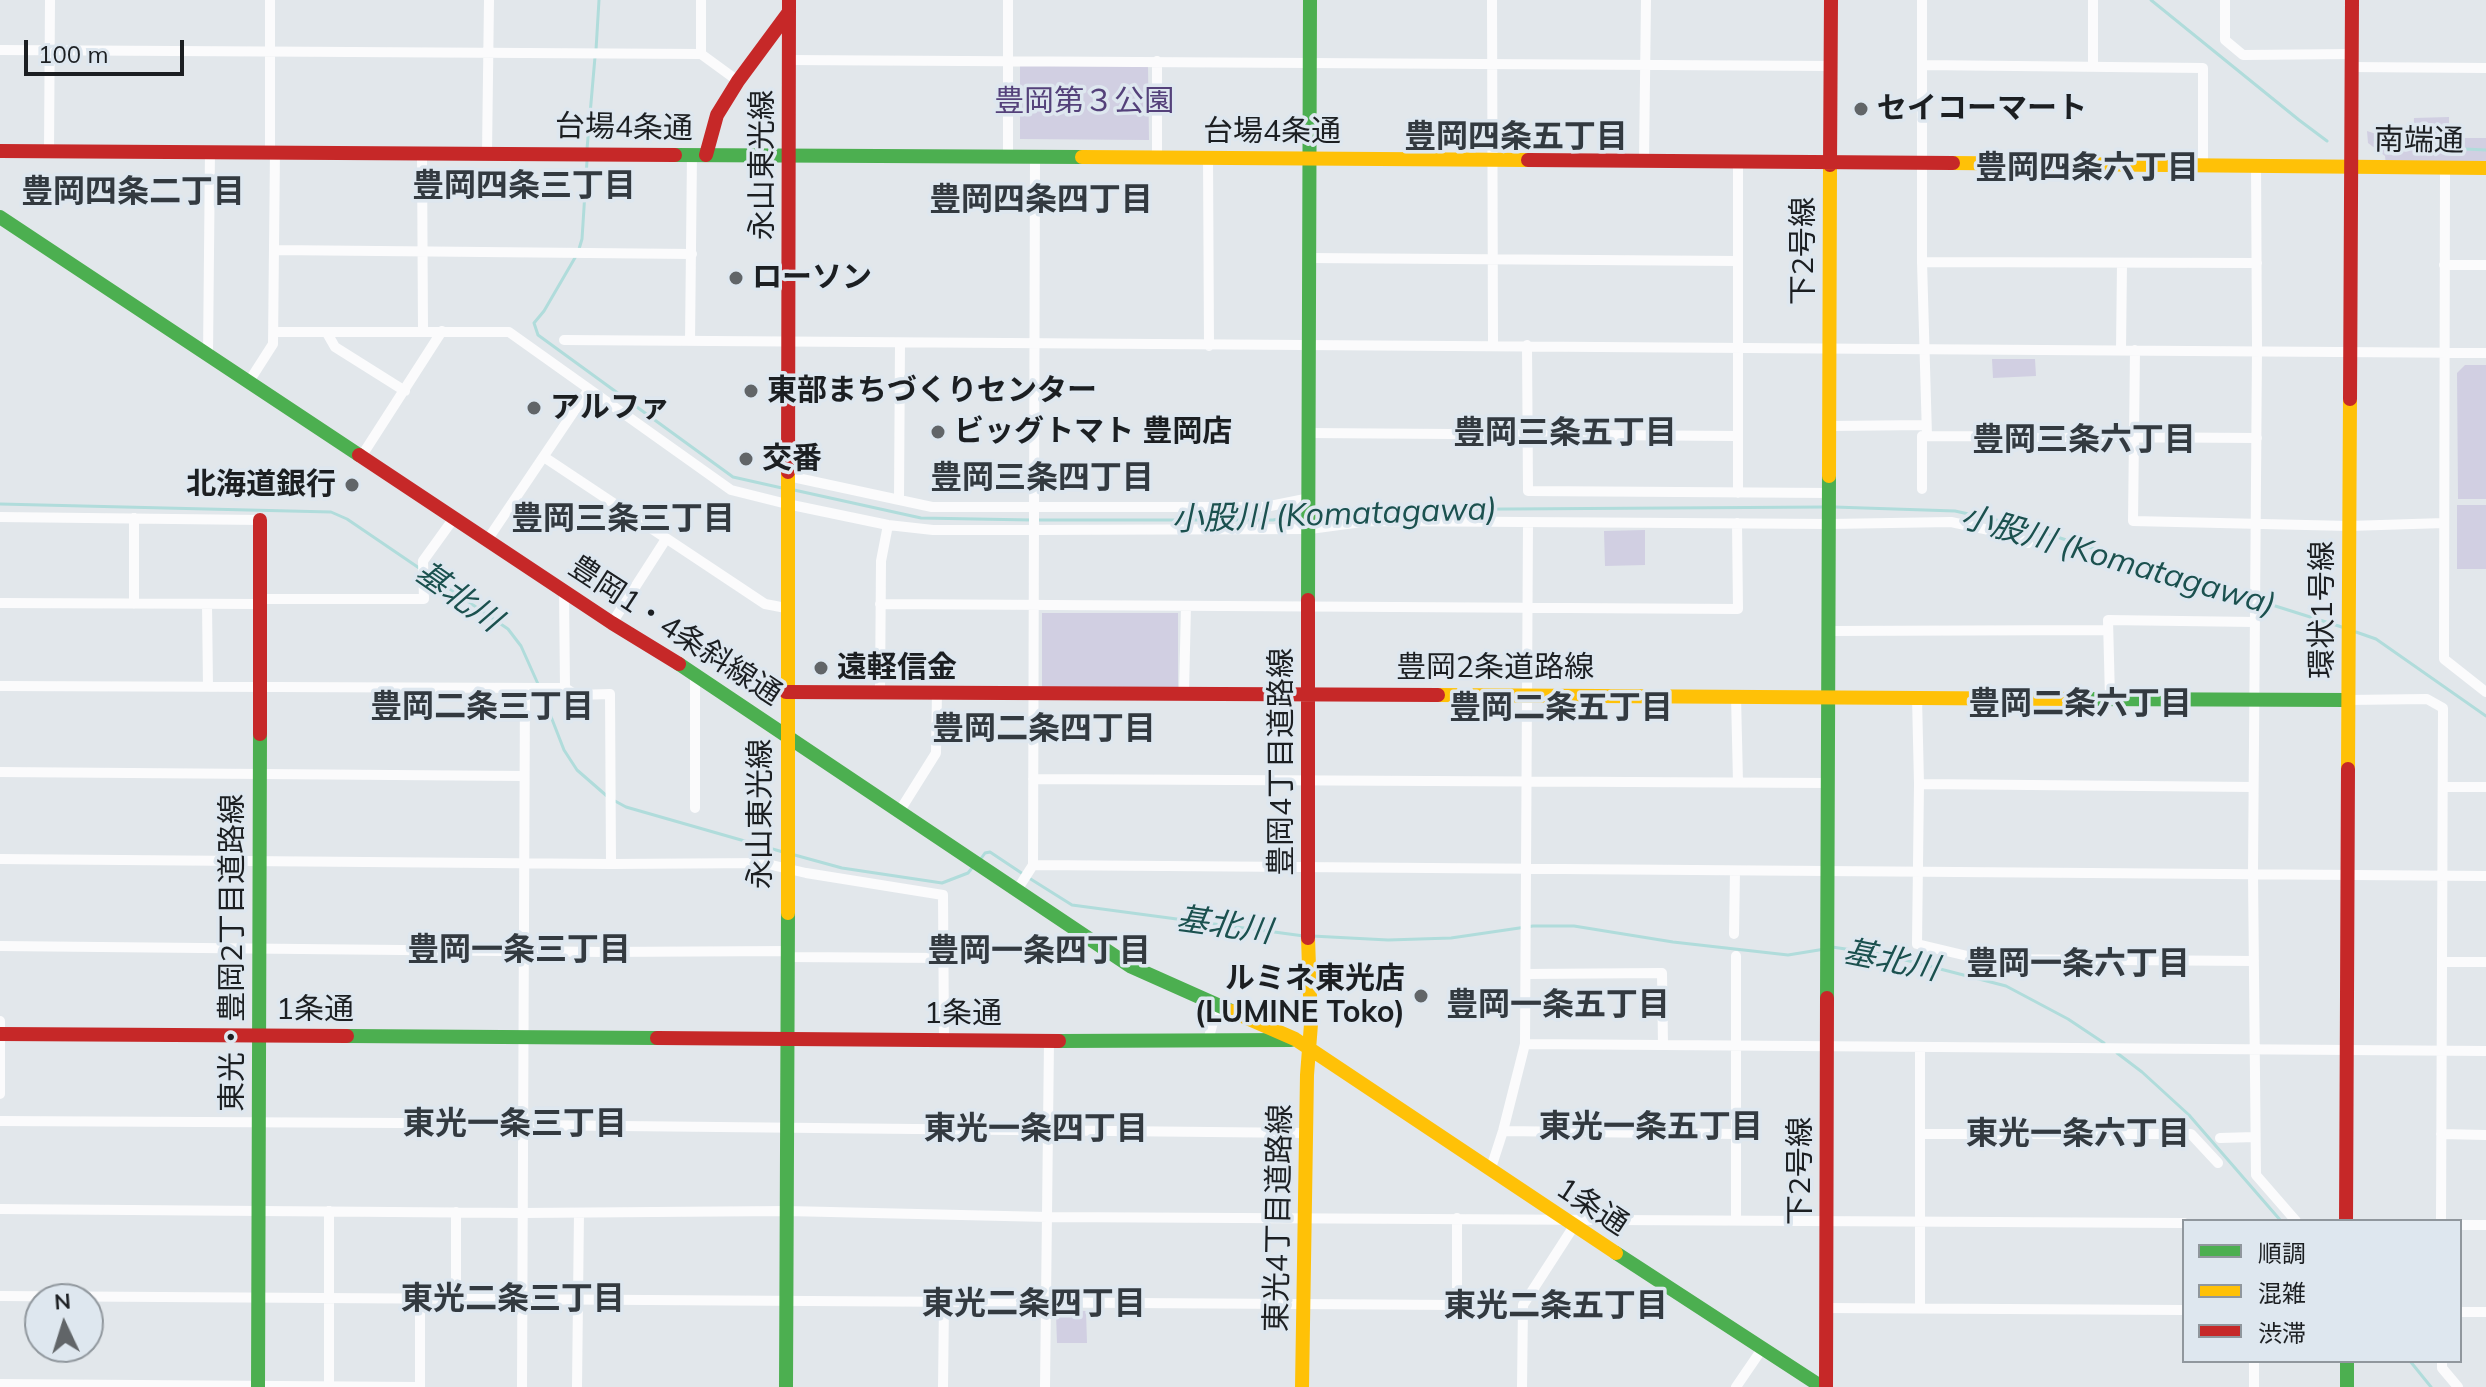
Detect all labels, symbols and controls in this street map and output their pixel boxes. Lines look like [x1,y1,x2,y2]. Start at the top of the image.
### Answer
scale bar [28,24,188,74]
text: 100 m [38,39,109,69]
park label: 豊岡第３公園 [994,84,1174,120]
street label: 永山東光線 [745,90,781,240]
place label: セイコーマート [1877,91,2087,127]
marker: セイコーマート [1852,100,1870,118]
street label: 台場4条通 [555,109,693,147]
street label: 台場4条通 [1203,114,1341,150]
district label: 豊岡四条五丁目 [1404,118,1628,156]
street label: 南端通 [2374,122,2464,160]
district label: 豊岡四条六丁目 [1975,149,2199,187]
district label: 豊岡四条三丁目 [412,167,636,205]
district label: 豊岡四条二丁目 [21,173,245,211]
district label: 豊岡四条四丁目 [929,181,1153,219]
street label: 下2号線 [1786,197,1822,305]
place label: ローソン [752,260,872,296]
marker: ローソン [727,269,745,287]
place label: 東部まちづくりセンター [767,373,1097,409]
marker: 東部まちづくりセンター [742,382,760,400]
place label: アルファ [550,390,670,426]
marker: アルファ [525,399,543,417]
place label: ビッグトマト 豊岡店 [954,414,1232,450]
district label: 豊岡三条五丁目 [1453,414,1677,452]
district label: 豊岡三条六丁目 [1972,421,2196,459]
marker: ビッグトマト 豊岡店 [929,423,947,441]
place label: 交番 [762,441,822,477]
marker: 交番 [737,450,755,468]
district label: 豊岡三条四丁目 [930,459,1154,497]
place label: 北海道銀行 [186,467,336,503]
marker: 北海道銀行 [343,476,361,494]
water label: 小股川 (Komatagawa) [1171,490,1497,540]
water label: 小股川 (Komatagawa) [1956,498,2280,624]
district label: 豊岡三条三丁目 [511,500,735,538]
street label: 環状1号線 [2305,541,2341,679]
street label: 豊岡1・4条斜線通 [562,549,788,713]
water label: 基北川 [408,554,508,640]
street label: 豊岡4丁目道路線 [1264,648,1300,876]
place label: 遠軽信金 [837,650,957,686]
street label: 豊岡2条道路線 [1396,650,1594,686]
marker: 遠軽信金 [812,659,830,677]
district label: 豊岡二条六丁目 [1968,685,2192,723]
district label: 豊岡二条三丁目 [370,688,594,726]
district label: 豊岡二条五丁目 [1449,689,1673,727]
district label: 豊岡二条四丁目 [932,710,1156,748]
street label: 永山東光線 [743,739,779,889]
street label: 東光・豊岡2丁目道路線 [215,794,251,1112]
water label: 基北川 [1174,900,1274,952]
district label: 豊岡一条三丁目 [407,931,631,969]
district label: 豊岡一条四丁目 [927,932,1151,970]
water label: 基北川 [1840,933,1942,989]
district label: 豊岡一条六丁目 [1966,945,2190,983]
place label: ルミネ東光店 (LUMINE Toko) [1194,961,1405,1032]
district label: 豊岡一条五丁目 [1446,986,1670,1024]
marker: ルミネ東光店 (LUMINE Toko) [1412,987,1430,1005]
street label: 1条通 [276,992,354,1028]
street label: 1条通 [924,996,1002,1032]
street label: 東光4丁目道路線 [1259,1104,1299,1332]
district label: 東光一条三丁目 [403,1105,627,1143]
district label: 東光一条五丁目 [1539,1108,1763,1146]
district label: 東光一条四丁目 [924,1110,1148,1148]
district label: 東光一条六丁目 [1966,1115,2190,1153]
street label: 下2号線 [1783,1117,1819,1225]
street label: 1条通 [1549,1171,1635,1243]
legend [2182,1219,2462,1363]
text: 順調 [2258,1238,2306,1268]
text: 混雑 [2258,1278,2306,1308]
district label: 東光二条三丁目 [401,1280,625,1318]
north arrow [24,1283,104,1363]
district label: 東光二条四丁目 [922,1285,1146,1323]
text: N [53,1287,72,1316]
district label: 東光二条五丁目 [1444,1287,1668,1325]
text: 渋滞 [2258,1318,2306,1348]

